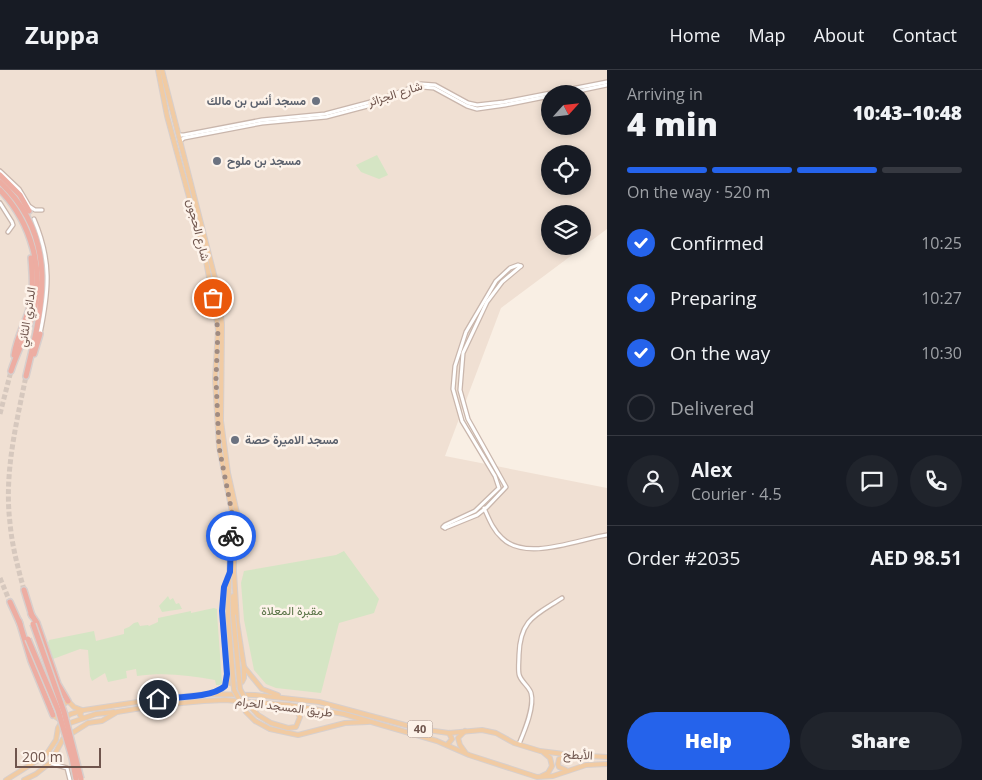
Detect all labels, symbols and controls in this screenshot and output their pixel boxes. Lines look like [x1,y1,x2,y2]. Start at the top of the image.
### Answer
text: Zuppa [25,18,100,51]
text: Home [670,23,720,47]
text: Map [748,23,786,47]
text: About [814,23,864,47]
text: Contact [892,23,957,47]
street label: شارع الجزائر [364,77,425,112]
text: Arriving in [627,83,703,105]
north arrow [541,85,591,135]
map controls [541,85,591,255]
place label: مسجد أنس بن مالك [207,92,306,109]
marker: مسجد أنس بن مالك [310,95,322,107]
text: 10:43–10:48 [852,100,962,126]
text: 4 min [627,102,718,145]
button: locate [541,145,591,195]
place label: مسجد بن ملوح [227,152,302,169]
marker: مسجد بن ملوح [211,155,223,167]
text: On the way · 520 m [627,181,770,203]
street label: شارع الحجون [182,197,214,263]
button: layers [541,205,591,255]
icon: check [627,229,655,257]
text: Confirmed [670,230,764,256]
text: 10:25 [921,232,962,254]
pin [192,277,234,319]
icon: bag [199,284,227,312]
icon: check [627,284,655,312]
text: Preparing [670,285,757,311]
street label: الدائري الثاني [13,286,42,348]
text: 10:27 [921,287,962,309]
icon: check [627,339,655,367]
text: On the way [670,340,770,366]
text: 10:30 [921,342,962,364]
text: Delivered [670,395,754,421]
place label: مسجد الاميرة حصة [245,431,339,448]
marker: مسجد الاميرة حصة [229,434,241,446]
button: person [627,455,679,507]
button: chat [846,455,898,507]
button: phone [910,455,962,507]
text: Alex [691,457,732,483]
text: Courier · 4.5 [691,483,782,505]
courier [206,511,256,561]
icon: bike [217,522,245,550]
text: Order #2035 [627,545,740,571]
text: AED 98.51 [870,545,962,571]
park label: مقبرة المعلاة [261,602,323,619]
pin [137,678,179,720]
icon: home [144,685,172,713]
street label: طريق المسجد الحرام [235,692,334,721]
button: Help [627,712,790,770]
button: Share [800,712,962,770]
road number: 40 [408,721,432,738]
scale bar [15,745,101,768]
street label: الأبطح [563,745,593,765]
text: 200 m [22,747,63,766]

